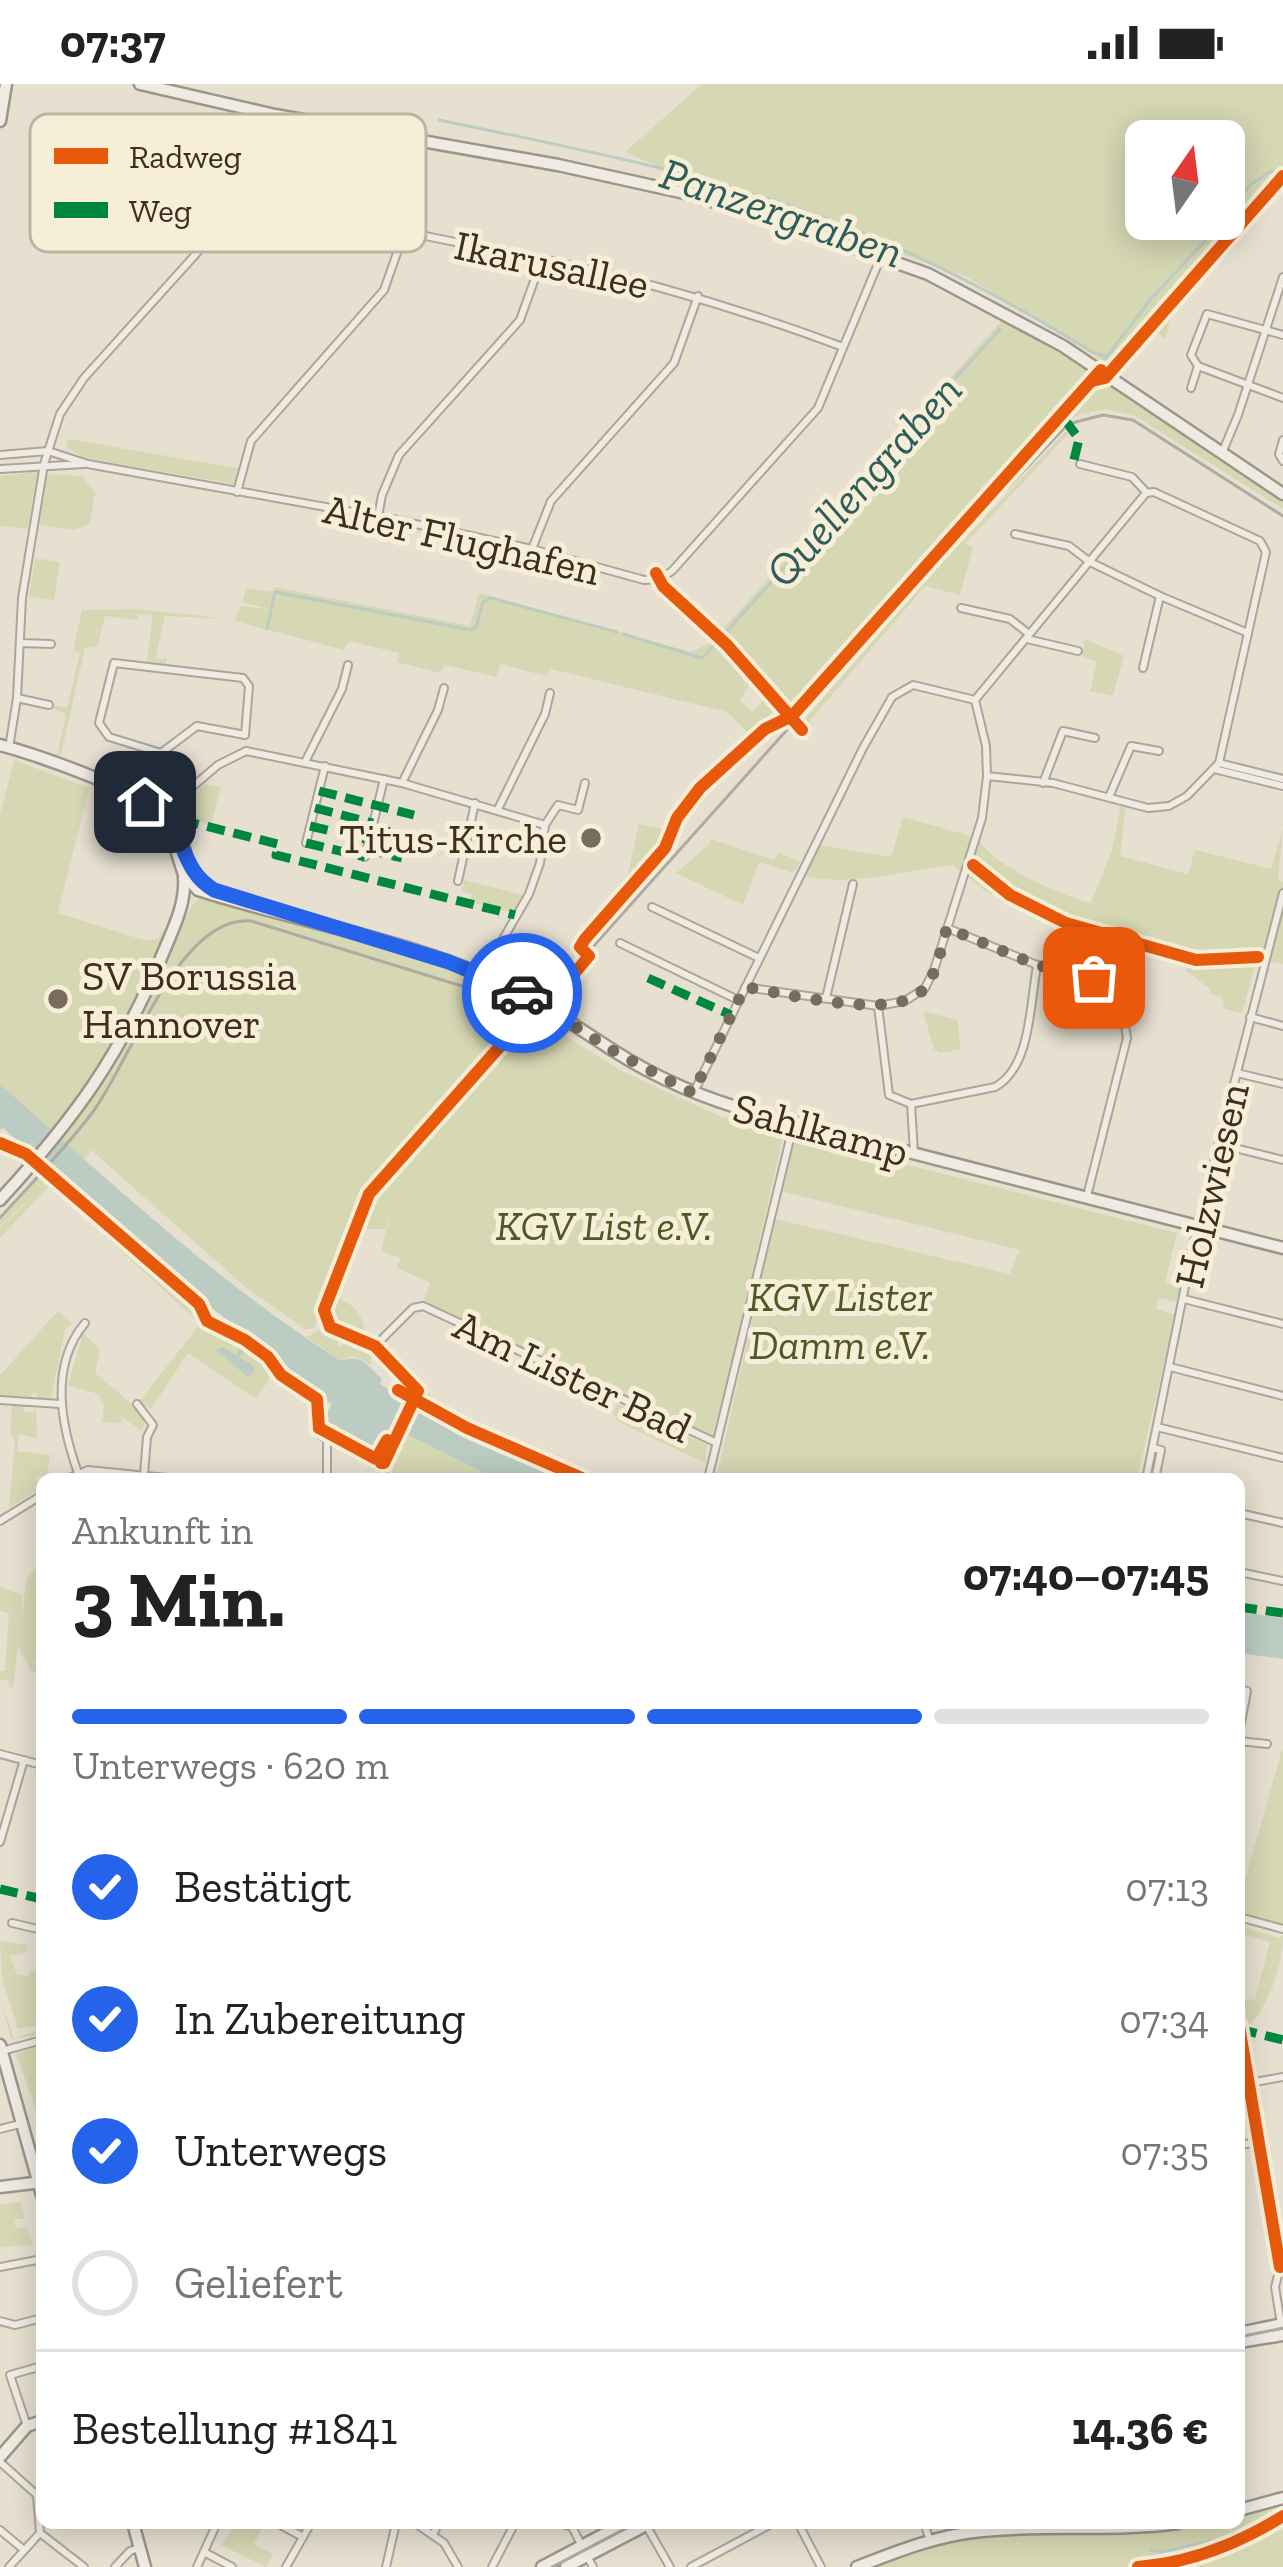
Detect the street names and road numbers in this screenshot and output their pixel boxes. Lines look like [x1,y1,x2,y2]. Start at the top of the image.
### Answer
street label: Ikarusallee [450,219,654,310]
street label: Alter Flughafen [319,483,605,596]
street label: Holzwiesen [1163,1078,1260,1293]
street label: Sahlkamp [728,1082,914,1177]
street label: Am Lister Bad [446,1299,700,1454]

